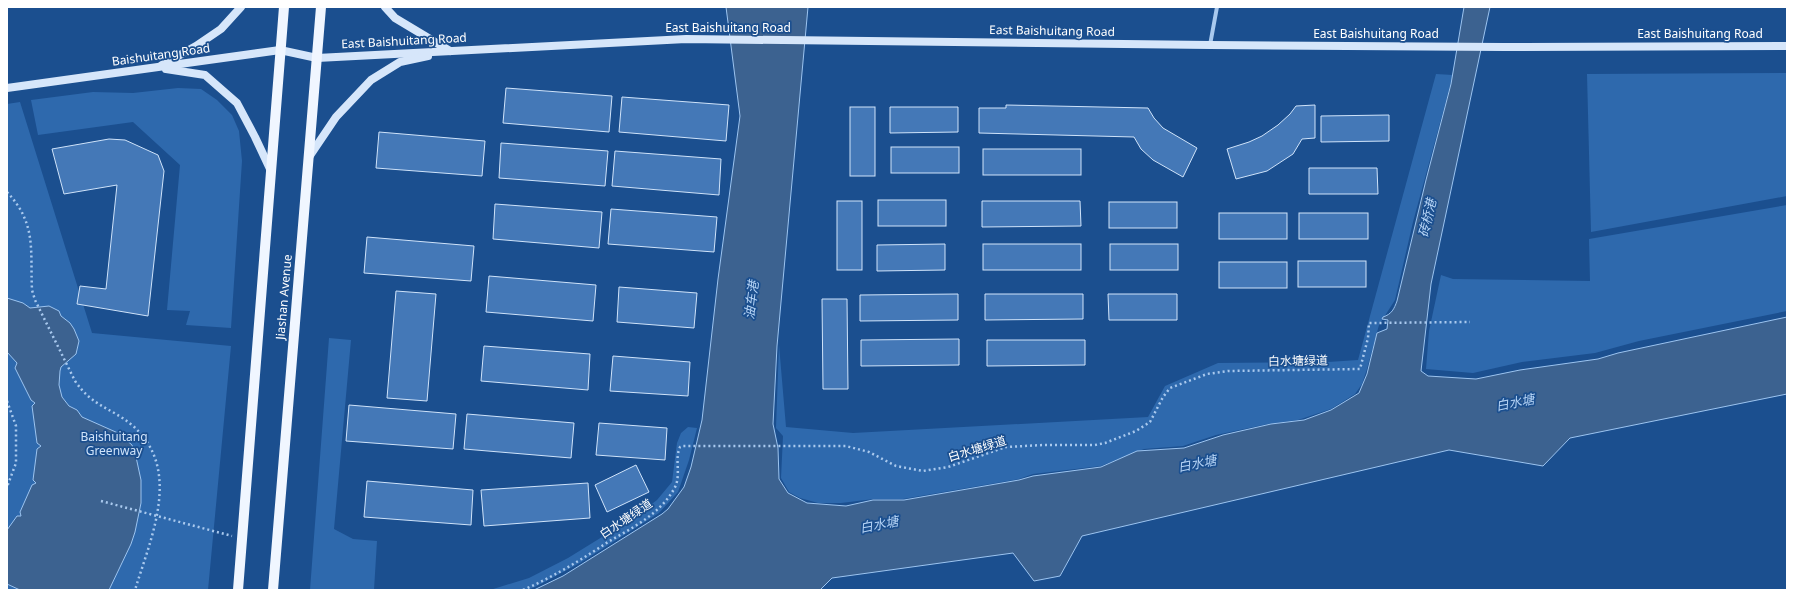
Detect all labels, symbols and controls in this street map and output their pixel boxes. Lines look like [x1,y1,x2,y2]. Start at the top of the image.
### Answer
street label: East Baishuitang Road [665,19,791,36]
street label: East Baishuitang Road [989,21,1115,40]
street label: East Baishuitang Road [1313,25,1439,42]
street label: East Baishuitang Road [1637,25,1763,42]
street label: East Baishuitang Road [341,29,467,52]
street label: Baishuitang Road [111,39,211,70]
water label: 砖桥港 [1414,195,1441,239]
street label: Jiashan Avenue [271,253,296,341]
water label: 油车港 [740,278,763,320]
street label: 白水塘绿道 [1268,351,1328,370]
water label: 白水塘 [1494,389,1538,415]
park label: Baishuitang Greenway [80,428,148,459]
street label: 白水塘绿道 [946,432,1008,465]
water label: 白水塘 [1176,450,1220,476]
street label: 白水塘绿道 [596,495,655,542]
water label: 白水塘 [858,511,902,537]

